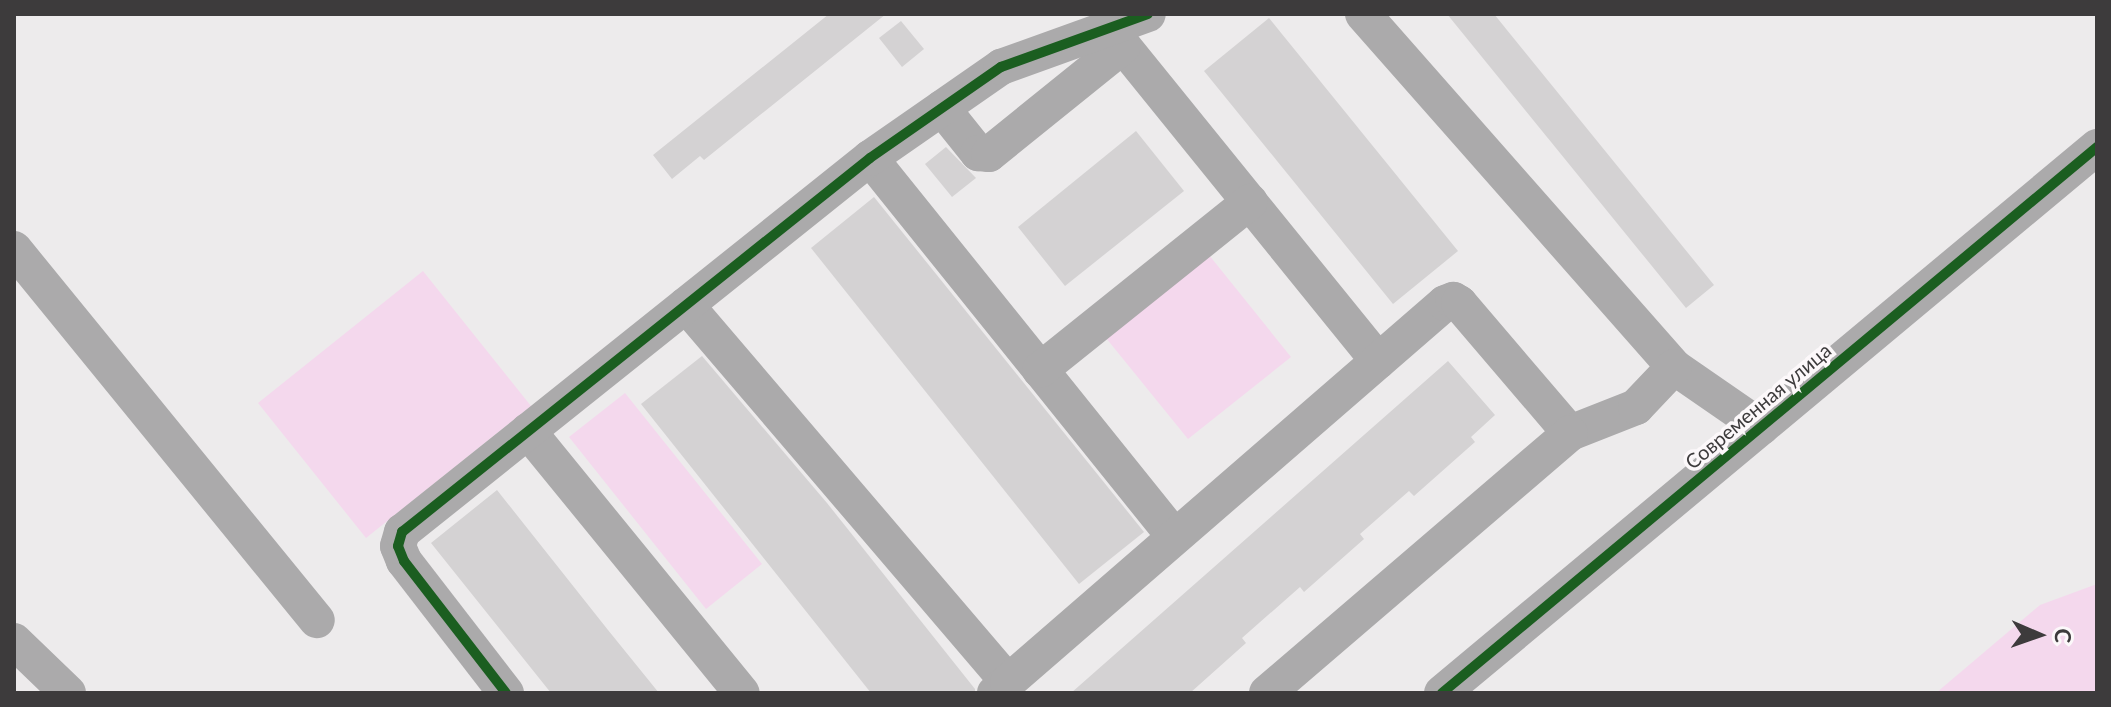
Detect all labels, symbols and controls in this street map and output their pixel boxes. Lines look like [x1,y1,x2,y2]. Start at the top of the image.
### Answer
street label: Современная улица [1680,338,1836,474]
north arrow [1999,595,2079,675]
text: С [2050,628,2077,644]

